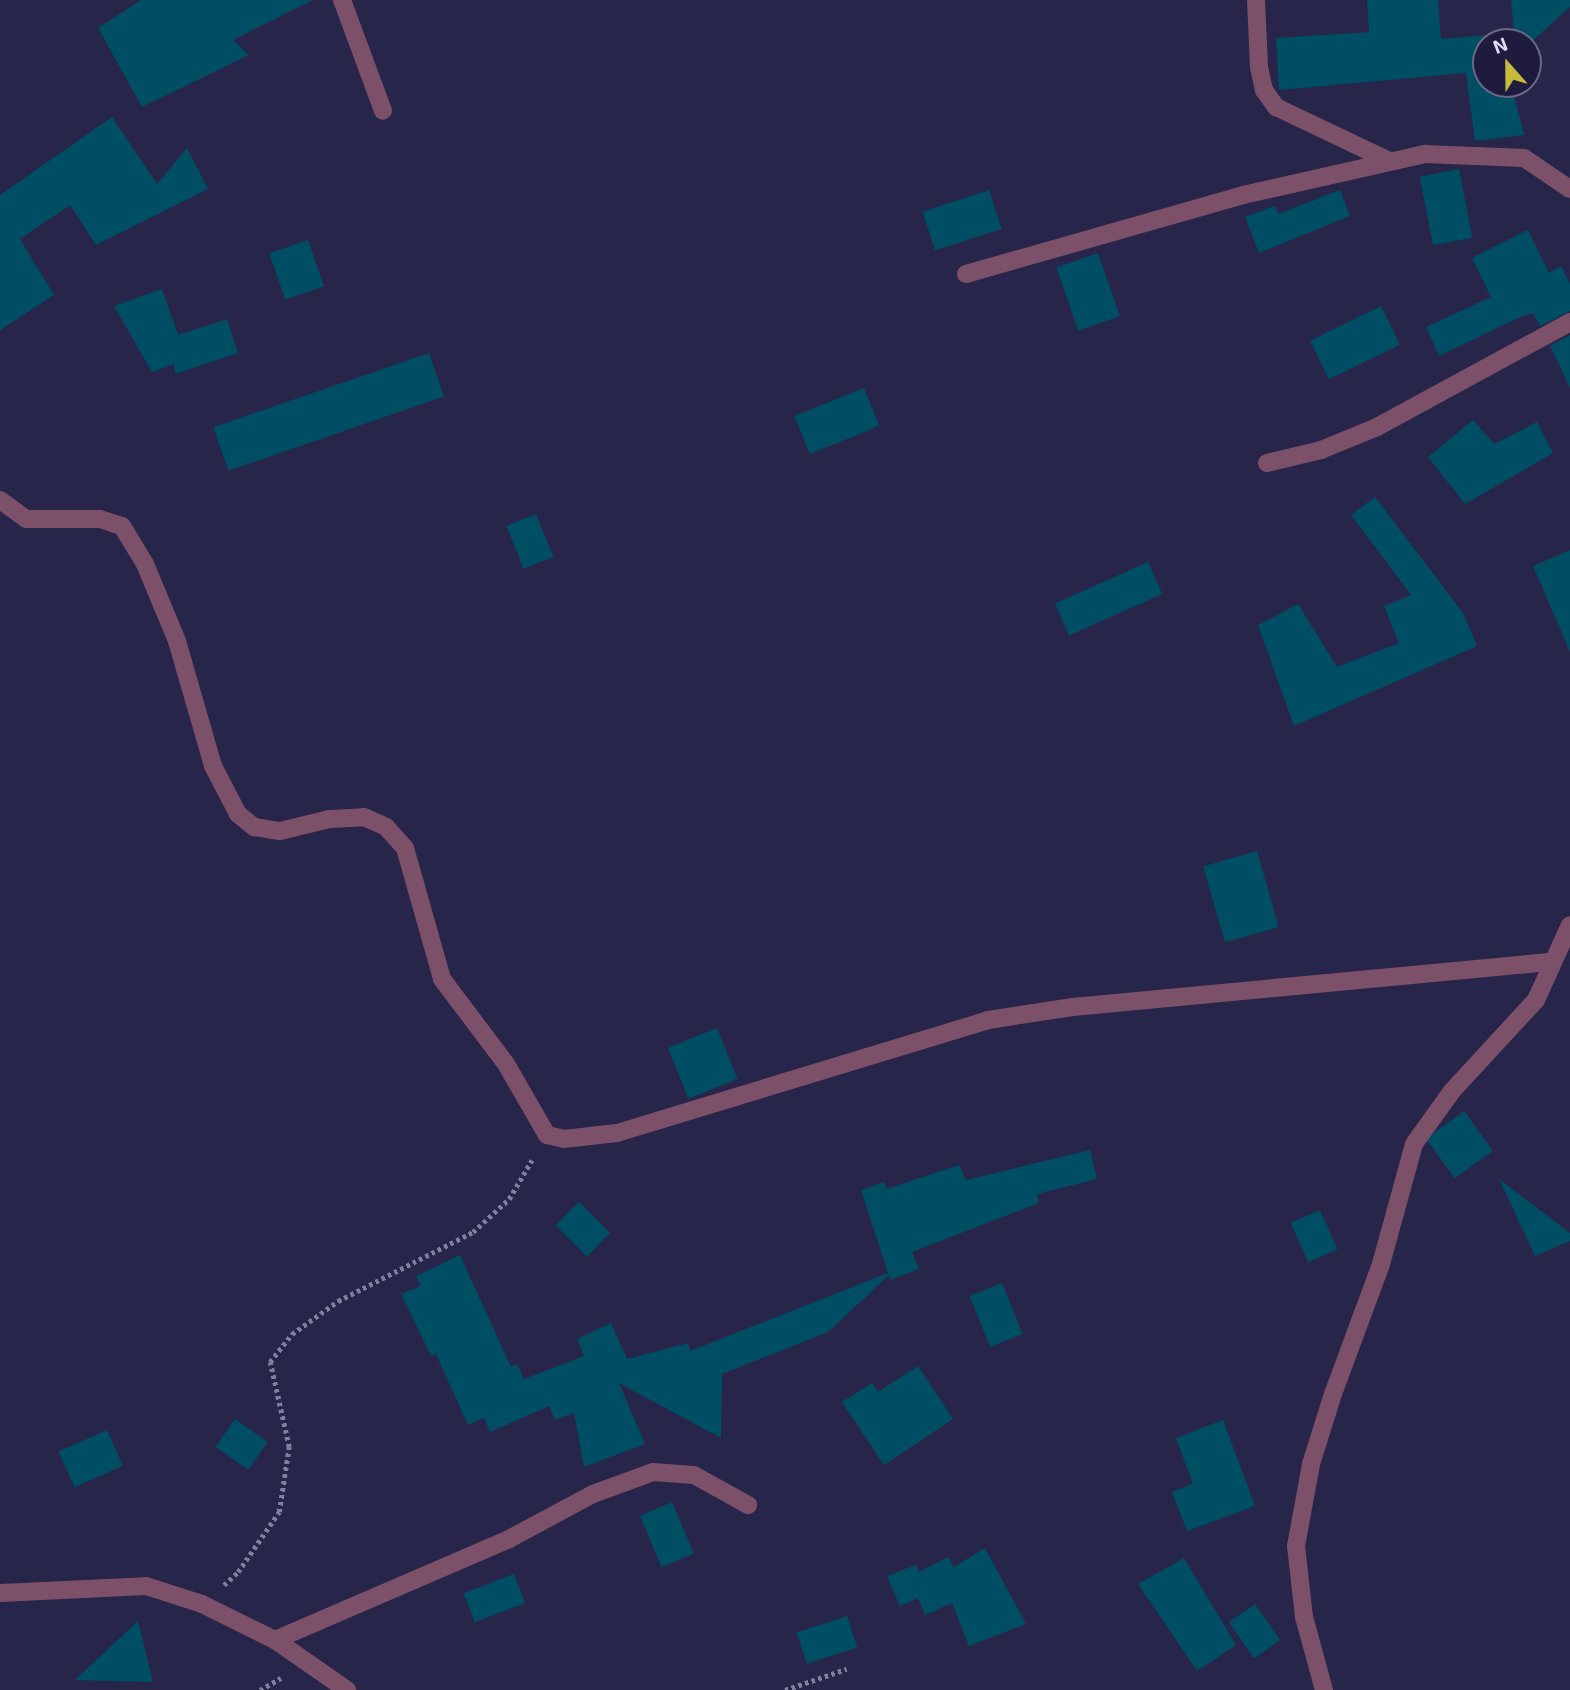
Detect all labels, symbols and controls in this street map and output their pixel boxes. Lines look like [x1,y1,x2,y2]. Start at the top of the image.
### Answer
north arrow [1472,28,1542,98]
text: N [1489,32,1511,58]

